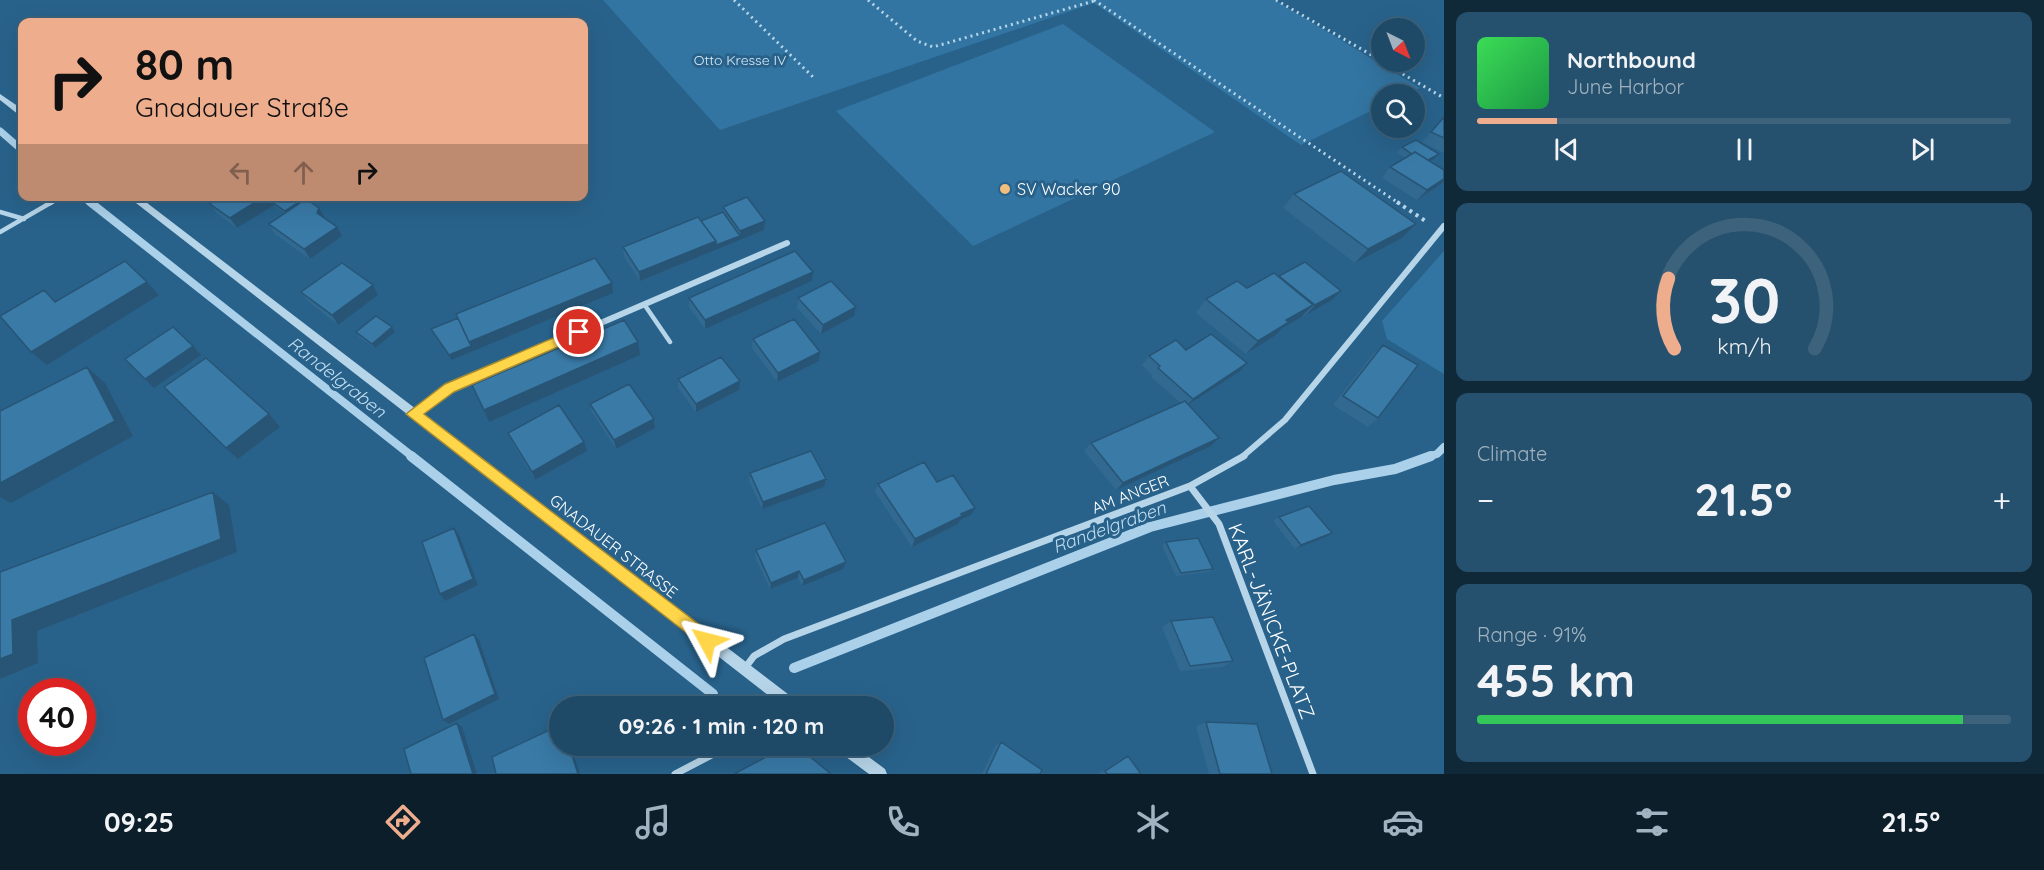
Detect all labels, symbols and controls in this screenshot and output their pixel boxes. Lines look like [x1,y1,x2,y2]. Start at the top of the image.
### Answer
north arrow [1371,18,1425,72]
map controls [1371,18,1425,138]
text: 80 m [135,38,234,91]
icon: right [36,42,114,120]
text: Northbound [1567,46,1696,74]
park label: Otto Kresse IV [694,51,786,69]
text: June Harbor [1567,74,1684,99]
button: search [1371,84,1425,138]
text: Gnadauer Straße [135,90,349,124]
icon: previous [1550,133,1583,166]
icon: pause [1728,133,1761,166]
icon: next [1906,133,1939,166]
icon: left [224,156,257,189]
icon: ahead [287,156,320,189]
icon: right [350,156,383,189]
place label: SV Wacker 90 [1017,179,1121,199]
marker: SV Wacker 90 [998,182,1012,196]
text: 30 [1708,261,1780,339]
pin [553,306,604,357]
icon: arrive [562,315,595,348]
water label: Randelgraben [283,331,391,423]
text: km/h [1717,333,1771,359]
text: Climate [1477,441,1547,466]
street label: AM ANGER [1089,470,1171,518]
text: 21.5° [1694,471,1792,527]
text: − [1477,479,1494,520]
text: + [1992,479,2011,520]
street label: GNADAUER STRASSE [546,490,682,602]
water label: Randelgraben [1049,496,1169,558]
street label: KARL-JÄNICKE-PLATZ [1223,520,1321,722]
position arrow [675,609,739,673]
text: Range · 91% [1477,622,1587,647]
text: 455 km [1477,652,1635,708]
speed limit sign: 40 [18,678,96,756]
text: 09:26 · 1 min · 120 m [619,712,824,740]
icon: directions [382,801,424,843]
icon: music [632,801,674,843]
icon: phone [882,801,924,843]
icon: climate [1132,801,1174,843]
icon: car [1382,801,1424,843]
icon: filters [1631,801,1673,843]
text: 09:25 [104,805,174,839]
text: 21.5° [1881,805,1940,839]

